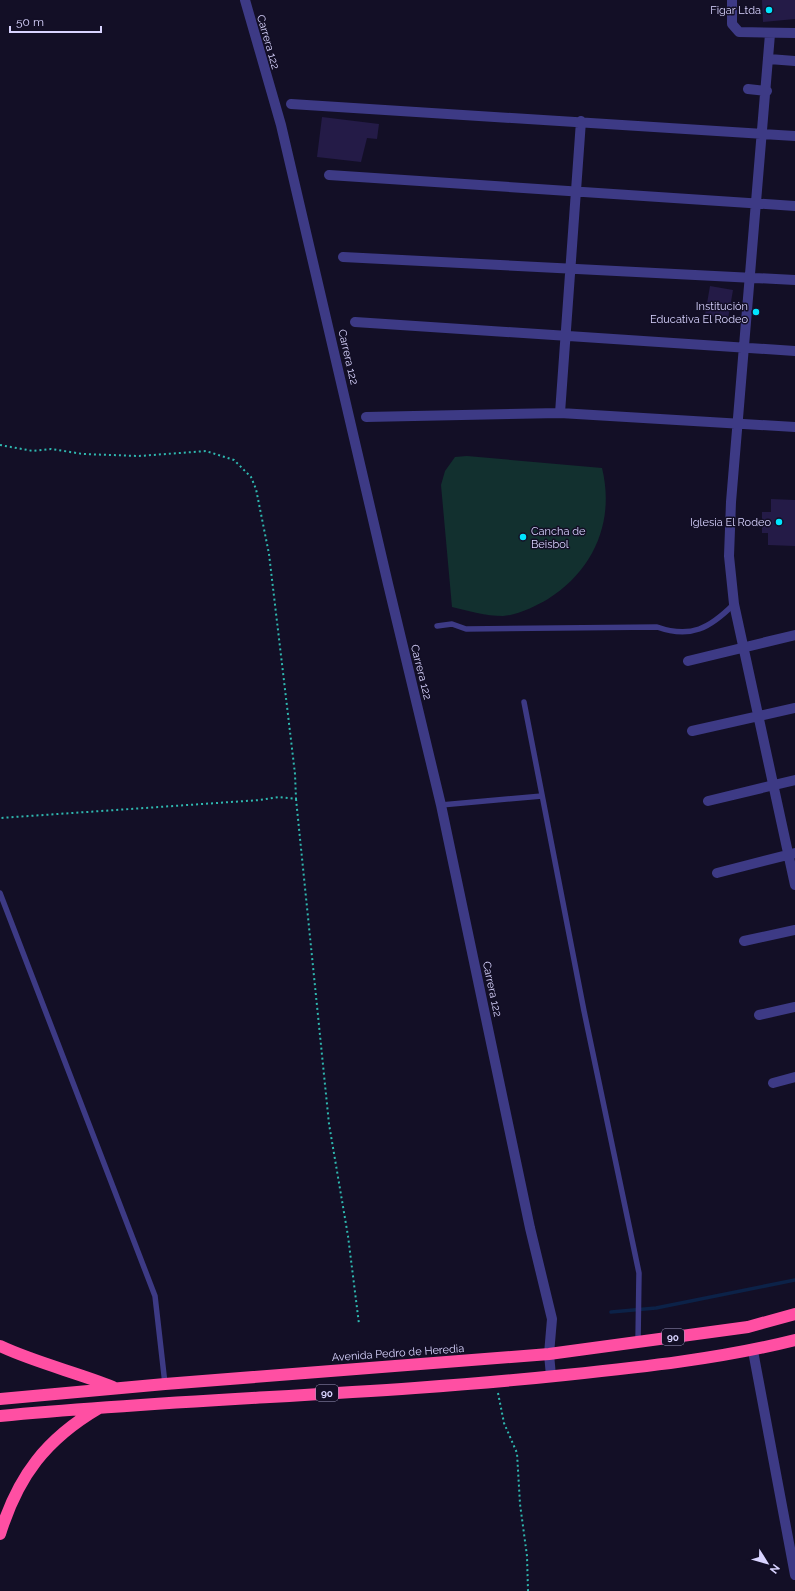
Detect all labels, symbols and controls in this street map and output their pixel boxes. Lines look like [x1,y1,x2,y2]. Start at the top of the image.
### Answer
place label: Figar Ltda [710,4,761,17]
marker: Figar Ltda [764,5,774,15]
scale bar [10,8,101,34]
street label: Carrera 122 [254,13,282,71]
text: 50 m [16,15,44,29]
place label: Institución Educativa El Rodeo [650,300,748,326]
marker: Institución Educativa El Rodeo [751,307,761,317]
street label: Carrera 122 [335,328,361,386]
place label: Iglesia El Rodeo [690,516,771,529]
marker: Iglesia El Rodeo [774,517,784,527]
place label: Cancha de Beisbol [531,525,586,551]
marker: Cancha de Beisbol [518,532,528,542]
street label: Carrera 122 [408,643,434,701]
street label: Carrera 122 [480,960,504,1018]
road number: 90 [662,1329,684,1345]
street label: Avenida Pedro de Heredia [331,1342,465,1364]
road number: 90 [316,1385,338,1401]
north arrow [747,1543,787,1583]
text: N [767,1561,782,1576]

